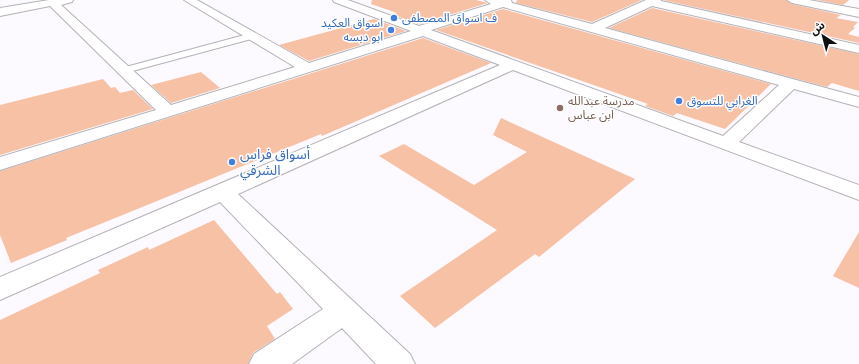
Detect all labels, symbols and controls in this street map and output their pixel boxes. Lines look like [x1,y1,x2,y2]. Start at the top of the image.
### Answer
place label: ف اسواق المصطفى [402,11,497,25]
marker: ف اسواق المصطفى [389,13,399,23]
place label: اسواق العكيد ابو دبسه [321,16,383,44]
north arrow [803,16,843,56]
text: ش [807,19,827,38]
marker: اسواق العكيد ابو دبسه [386,25,396,35]
place label: مدرسة عبدالله ابن عباس [568,94,635,122]
place label: الغرابي للتسوق [687,94,758,111]
marker: الغرابي للتسوق [674,96,684,106]
marker: مدرسة عبدالله ابن عباس [555,103,565,113]
place label: أسواق فراس الشرقي [240,145,310,181]
marker: أسواق فراس الشرقي [227,157,237,167]

